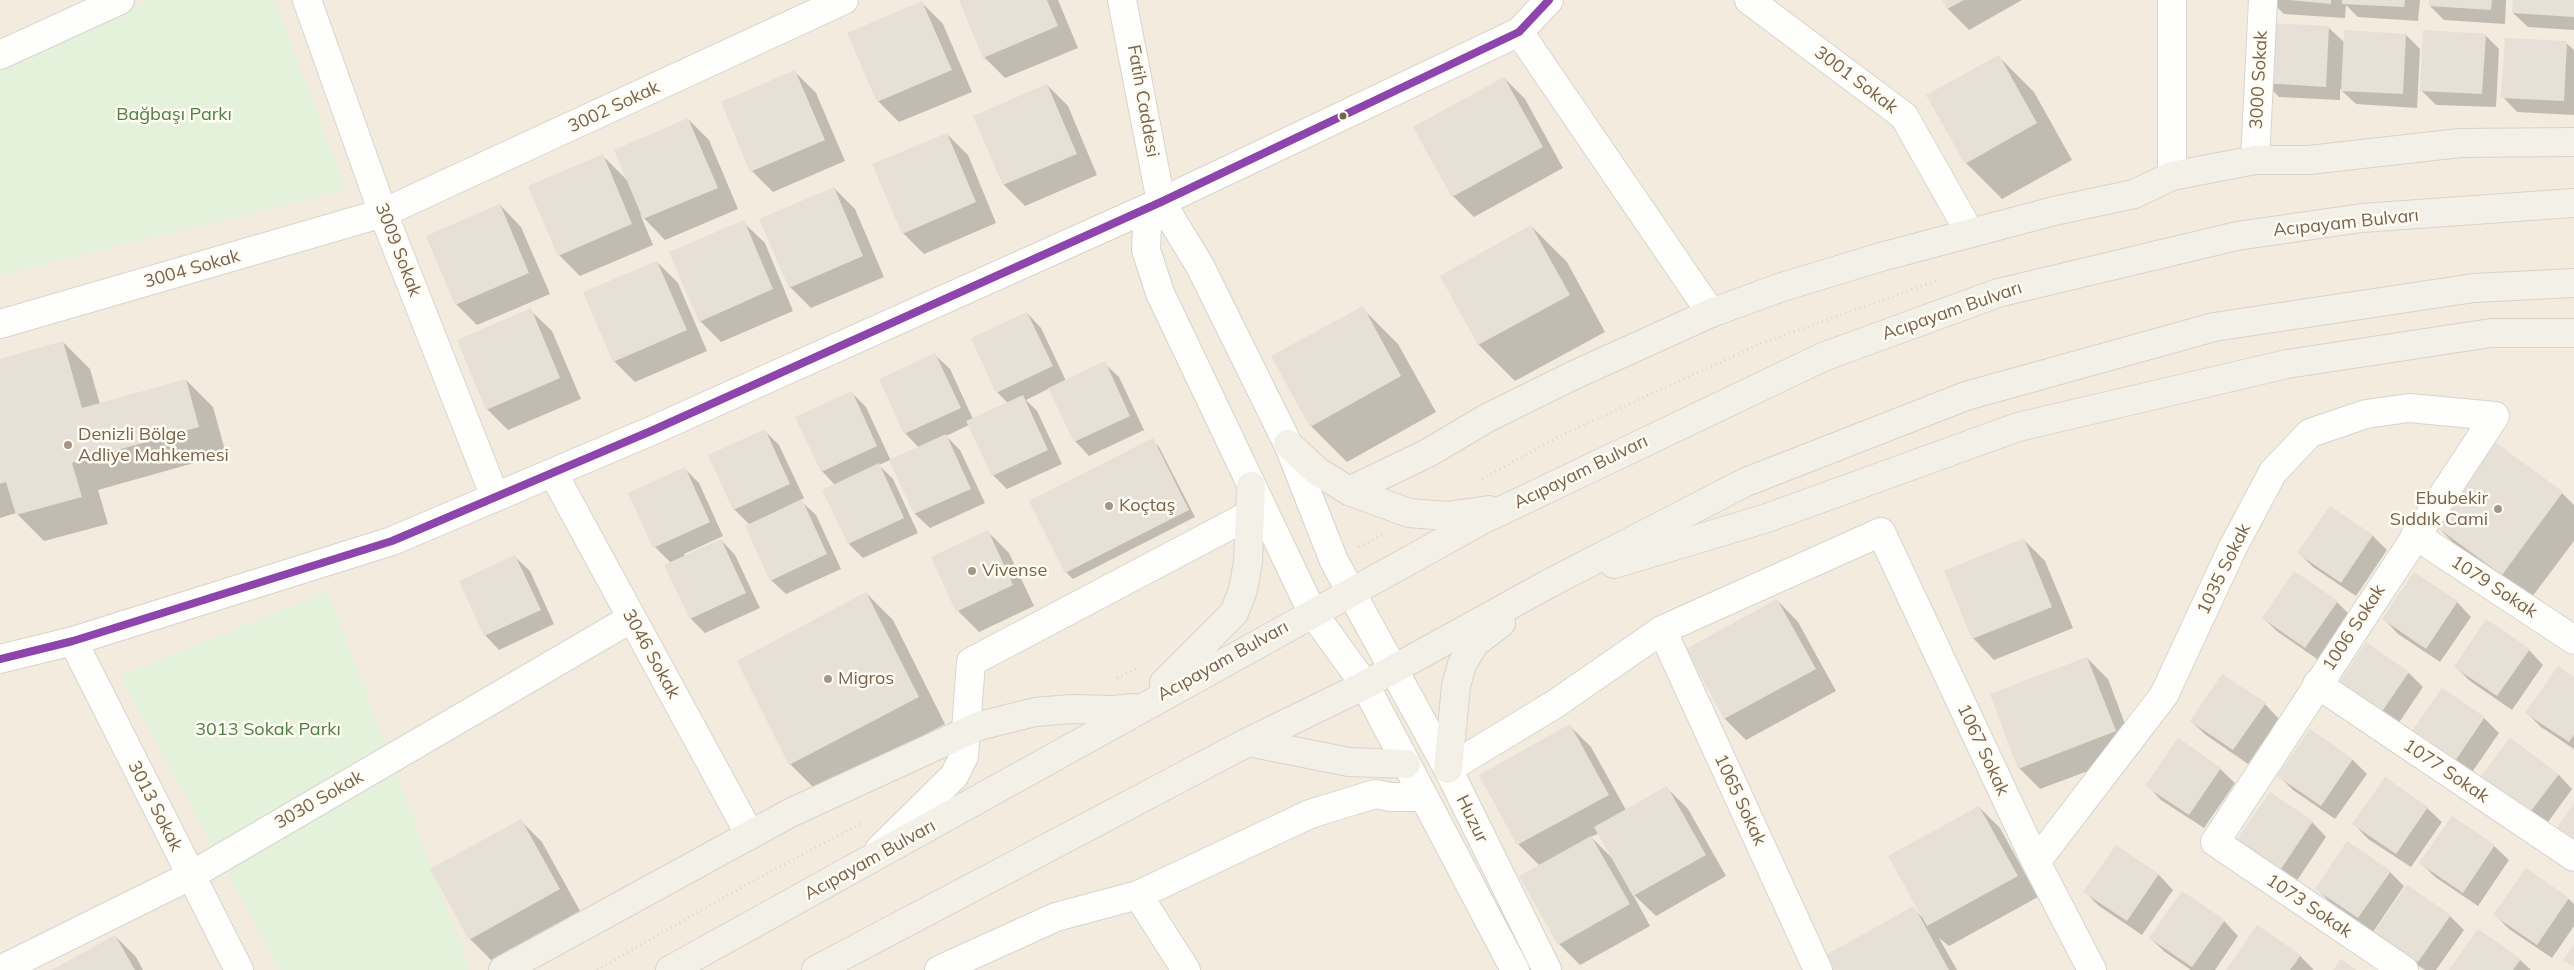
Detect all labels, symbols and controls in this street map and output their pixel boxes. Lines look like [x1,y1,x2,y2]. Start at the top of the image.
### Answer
street label: 3000 Sokak [2246,30,2272,130]
street label: 3001 Sokak [1810,42,1902,118]
street label: Fatih Caddesi [1122,43,1164,159]
street label: 3002 Sokak [565,76,663,138]
park label: Bağbaşı Parkı [116,104,232,126]
unlabelled marker [1338,111,1348,121]
street label: 3009 Sokak [370,200,426,300]
street label: Acıpayam Bulvarı [2272,205,2420,241]
street label: 3004 Sokak [142,245,242,293]
street label: Acıpayam Bulvarı [1879,277,2025,345]
place label: Denizli Bölge Adliye Mahkemesi [78,424,229,466]
street label: Acıpayam Bulvarı [1510,430,1652,514]
marker: Denizli Bölge Adliye Mahkemesi [62,439,74,451]
place label: Ebubekir Sıddık Cami [2390,488,2488,530]
place label: Koçtaş [1119,495,1175,517]
marker: Koçtaş [1103,500,1115,512]
marker: Ebubekir Sıddık Cami [2492,503,2504,515]
street label: 1035 Sokak [2193,520,2255,618]
street label: 1079 Sokak [2447,551,2541,623]
place label: Vivense [982,560,1047,582]
marker: Vivense [966,565,978,577]
street label: 1006 Sokak [2318,581,2390,675]
street label: 3046 Sokak [618,606,684,702]
street label: Acıpayam Bulvarı [1154,616,1292,706]
place label: Migros [838,668,894,690]
marker: Migros [822,673,834,685]
street label: 1067 Sokak [1952,701,2014,799]
park label: 3013 Sokak Parkı [195,719,341,741]
street label: 1077 Sokak [2399,734,2493,808]
street label: 1065 Sokak [1709,751,1771,849]
street label: 3013 Sokak [123,757,187,855]
street label: 3030 Sokak [271,766,367,834]
street label: Huzur [1451,792,1493,846]
street label: Acıpayam Bulvarı [801,815,939,905]
street label: 1073 Sokak [2262,869,2356,943]

